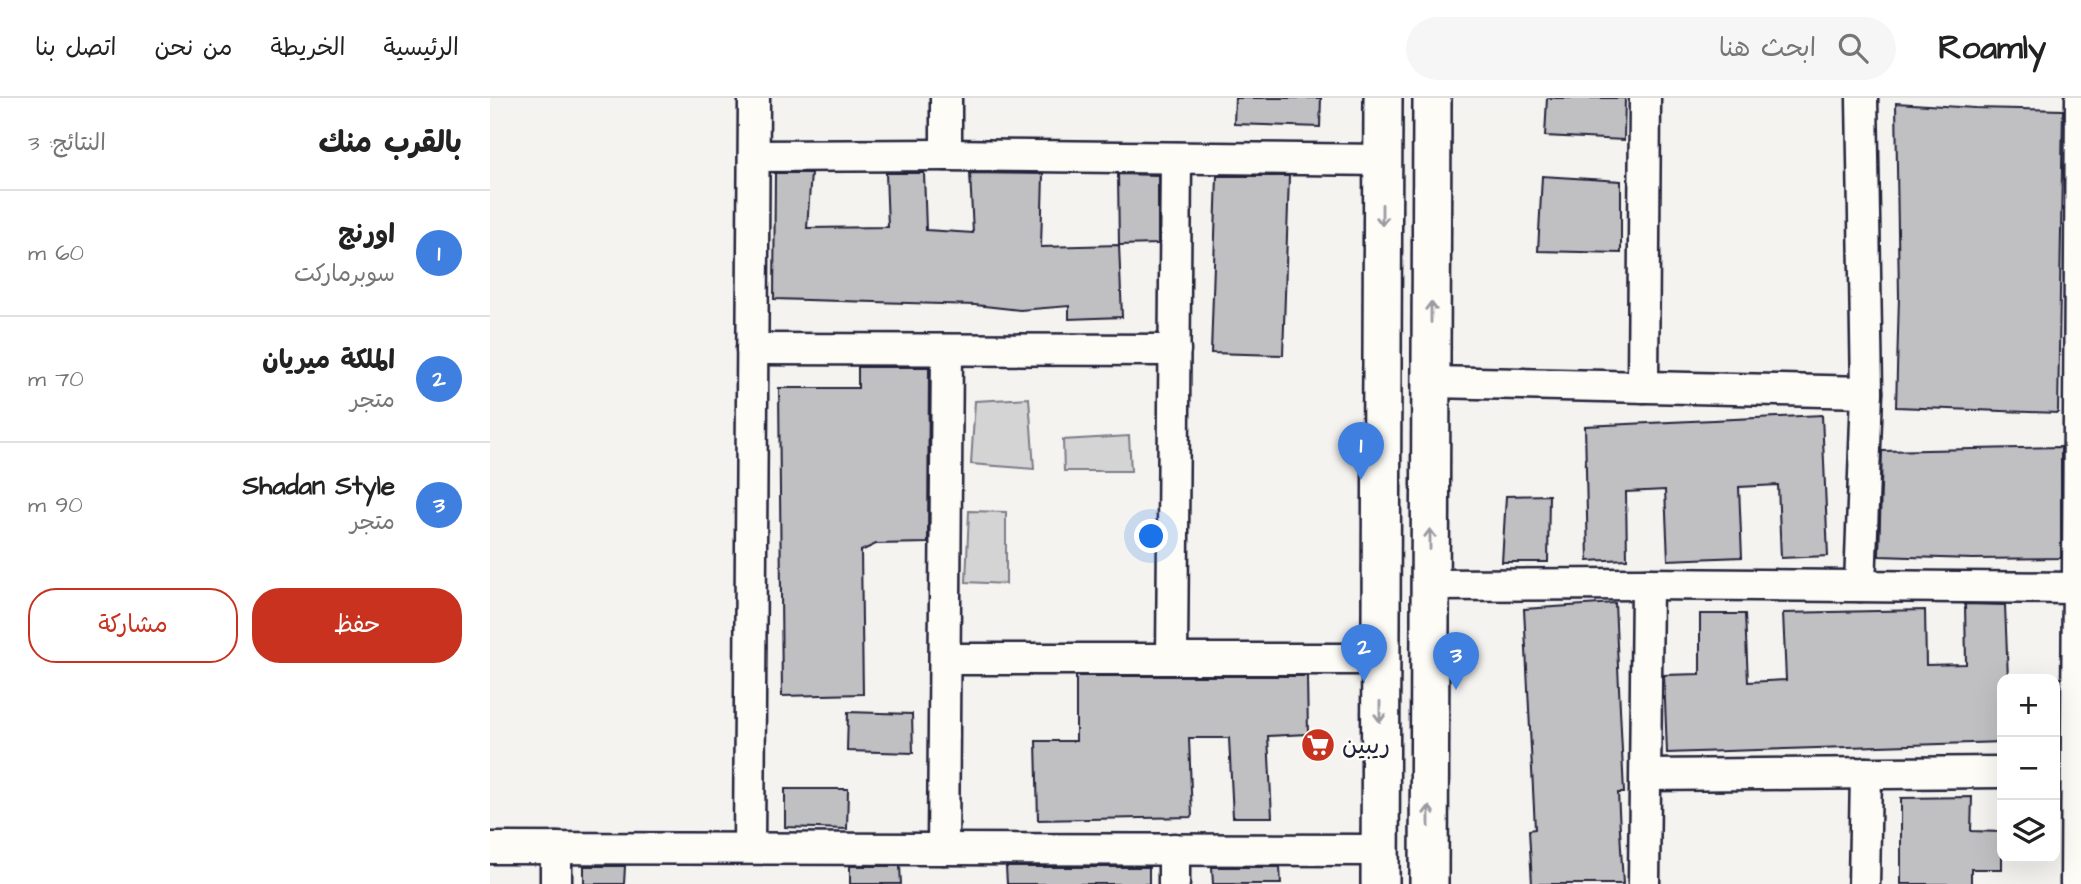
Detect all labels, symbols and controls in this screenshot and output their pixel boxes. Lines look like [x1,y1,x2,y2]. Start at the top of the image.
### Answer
search box [1406,17,1896,80]
text: Roamly [1938,25,2046,71]
icon: search [1834,29,1872,67]
text: ابحث هنا [1719,30,1816,66]
text: اتصل بنا [35,31,116,65]
text: من نحن [154,31,233,65]
text: الخريطة [271,31,345,65]
text: الرئيسية [383,31,459,65]
text: بالقرب منك [318,122,462,164]
text: النتائج: 3 [28,127,106,159]
one-way arrow [1375,203,1389,226]
text: اورنج [338,216,395,252]
text: 60 m [28,237,84,269]
text: 1 [438,237,440,269]
text: سوبرماركت [294,258,395,290]
one-way arrow [1424,301,1438,324]
text: الملكة ميريان [262,342,395,378]
text: 70 m [28,363,84,395]
text: 2 [432,363,446,395]
text: متجر [350,384,395,416]
pin: 1 [1338,422,1384,480]
text: Shadan Style [243,468,395,504]
text: 90 m [28,489,83,521]
text: 3 [433,489,445,521]
text: متجر [350,506,395,538]
your location [1134,519,1168,553]
one-way arrow [1423,528,1437,551]
button: مشاركة [28,588,238,663]
button: حفظ [252,588,462,663]
pin: 2 [1341,624,1387,682]
pin: 3 [1433,632,1479,690]
map controls [1997,674,2060,863]
button: + [1997,674,2060,737]
one-way arrow [1373,700,1387,723]
supermarket icon: ريبين [1299,726,1337,764]
place label: ريبين [1342,729,1390,763]
button: − [1997,737,2060,800]
button: layers [1997,800,2060,863]
one-way arrow [1422,805,1436,828]

